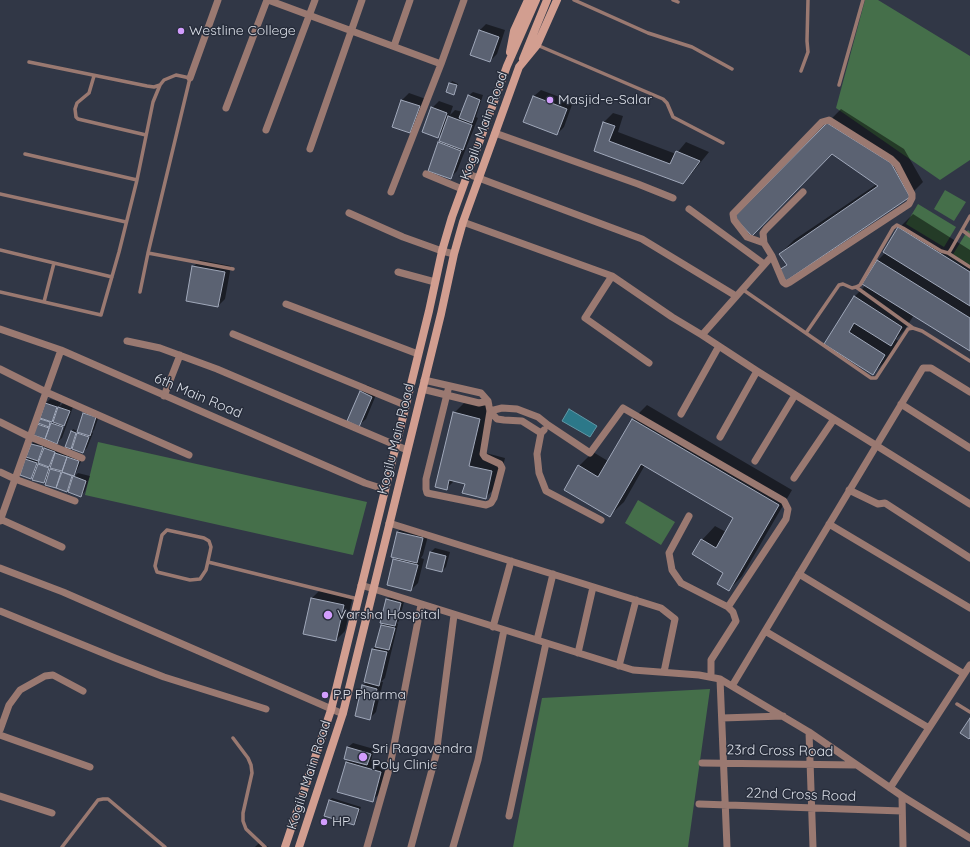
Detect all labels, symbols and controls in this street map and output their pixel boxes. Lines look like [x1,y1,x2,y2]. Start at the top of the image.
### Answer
place label: Westline College [189,23,296,39]
marker: Westline College [176,26,186,36]
street label: Kogilu Main Road [457,70,511,182]
place label: Masjid-e-Salar [558,92,652,108]
marker: Masjid-e-Salar [545,95,555,105]
street label: 6th Main Road [152,370,244,422]
street label: Kogilu Main Road [374,382,418,496]
place label: Varsha Hospital [337,607,440,623]
marker: Varsha Hospital [322,609,334,621]
place label: P.P Pharma [333,687,406,703]
marker: P.P Pharma [320,690,330,700]
street label: Kogilu Main Road [283,718,335,832]
place label: Sri Ragavendra Poly Clinic [372,741,473,774]
street label: 23rd Cross Road [726,742,834,760]
marker: Sri Ragavendra Poly Clinic [357,751,369,763]
street label: 22nd Cross Road [746,785,856,805]
place label: HP [332,814,350,830]
marker: HP [319,817,329,827]

